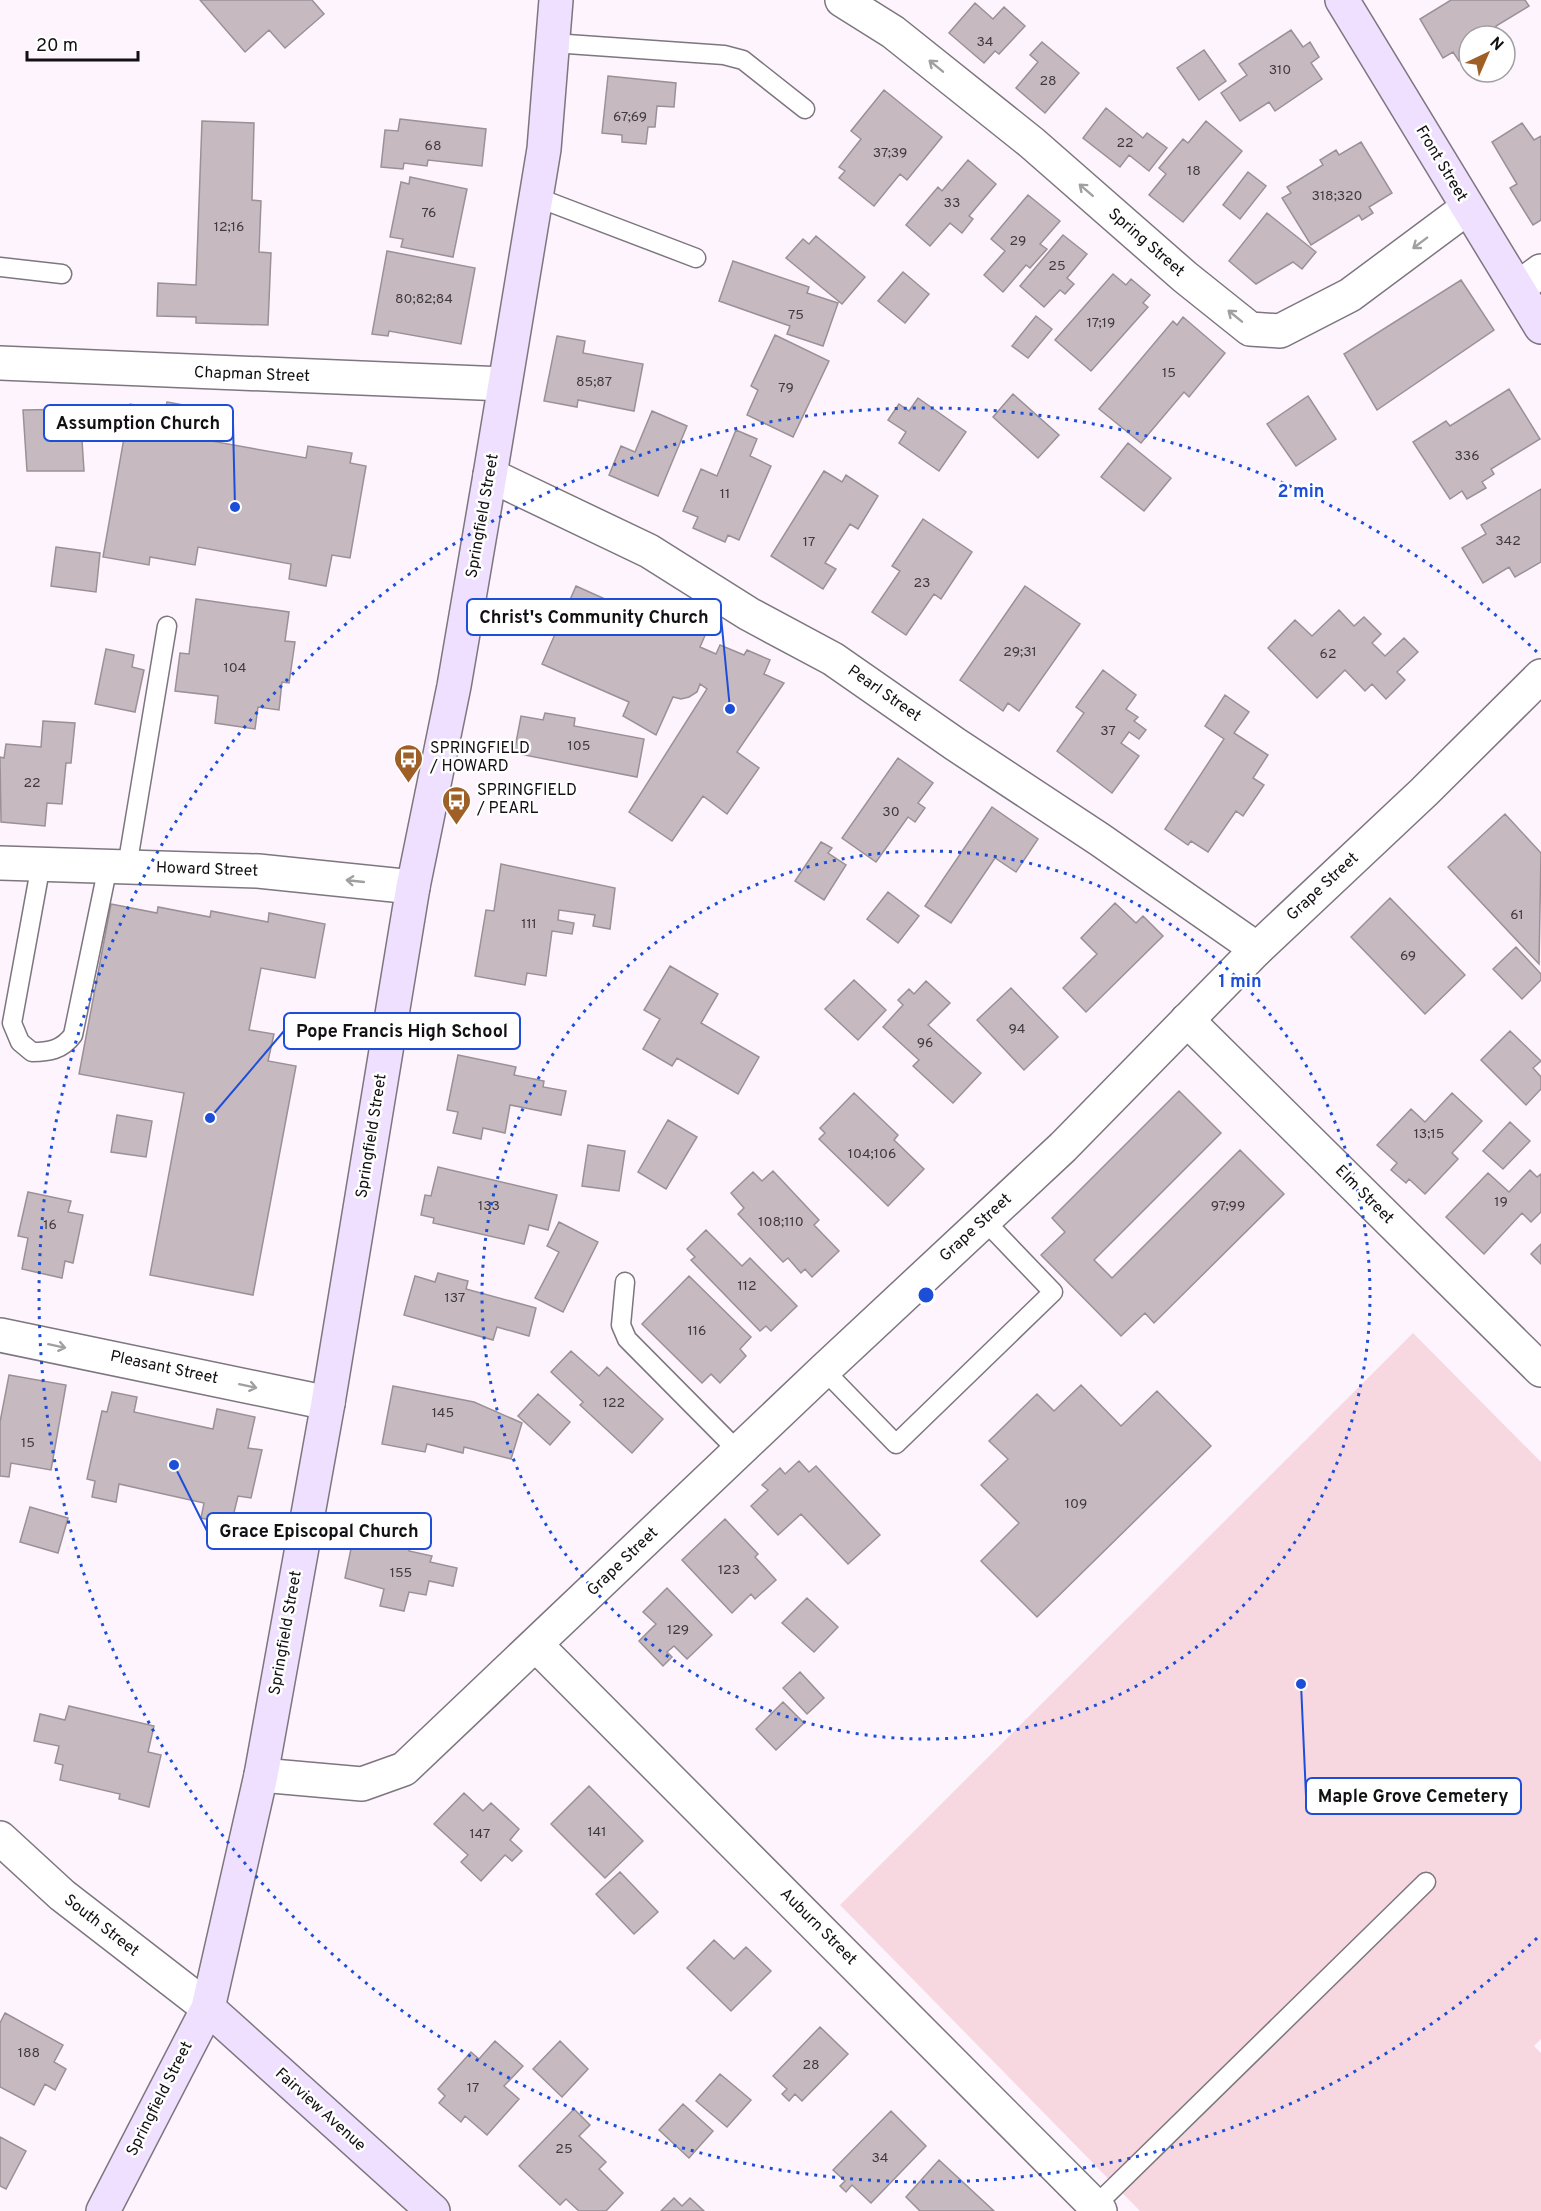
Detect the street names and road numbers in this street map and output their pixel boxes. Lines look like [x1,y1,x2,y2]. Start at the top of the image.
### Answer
street label: Front Street [1411,122,1471,206]
street label: Spring Street [1104,204,1188,282]
street label: Chapman Street [194,363,310,387]
street label: Springfield Street [462,452,504,580]
street label: Pearl Street [843,661,925,727]
street label: Grape Street [1283,849,1363,925]
street label: Howard Street [155,858,259,882]
street label: Springfield Street [352,1072,392,1200]
street label: Elm Street [1330,1161,1398,1229]
street label: Grape Street [936,1190,1016,1266]
street label: Pleasant Street [108,1347,220,1389]
street label: Grape Street [583,1523,663,1601]
street label: Springfield Street [265,1569,307,1697]
street label: Auburn Street [775,1884,861,1970]
street label: South Street [59,1890,143,1962]
street label: Springfield Street [122,2038,198,2160]
street label: Fairview Avenue [270,2064,370,2156]

